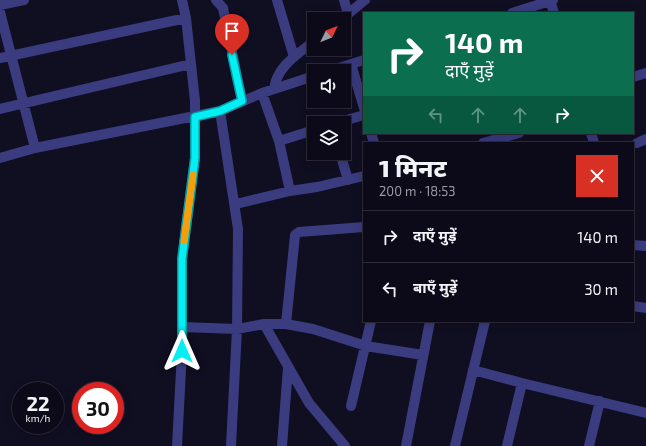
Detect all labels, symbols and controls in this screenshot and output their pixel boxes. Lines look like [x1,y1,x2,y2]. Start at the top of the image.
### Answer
north arrow [307,12,351,56]
map controls [307,12,351,160]
pin [215,14,249,55]
icon: arrive [221,20,243,42]
text: 140 m [445,25,523,59]
icon: right [379,28,431,80]
text: दाएँ मुड़ें [445,59,494,81]
button: sound [307,64,351,108]
icon: left [425,104,447,126]
icon: ahead [467,104,489,126]
icon: ahead [509,104,531,126]
icon: right [551,104,573,126]
button: layers [307,116,351,160]
text: 1 मिनट [379,153,447,182]
button: close [576,155,618,197]
text: 200 m · 18:53 [379,183,455,199]
icon: right [379,226,401,248]
text: दाएँ मुड़ें [413,226,457,244]
text: 140 m [577,228,618,246]
icon: left [379,278,401,300]
text: बाएँ मुड़ें [413,278,457,296]
text: 30 m [584,280,618,298]
position arrow [161,330,203,372]
speed limit sign: 30 [72,382,124,434]
text: 22 [26,391,50,415]
text: km/h [26,412,50,424]

